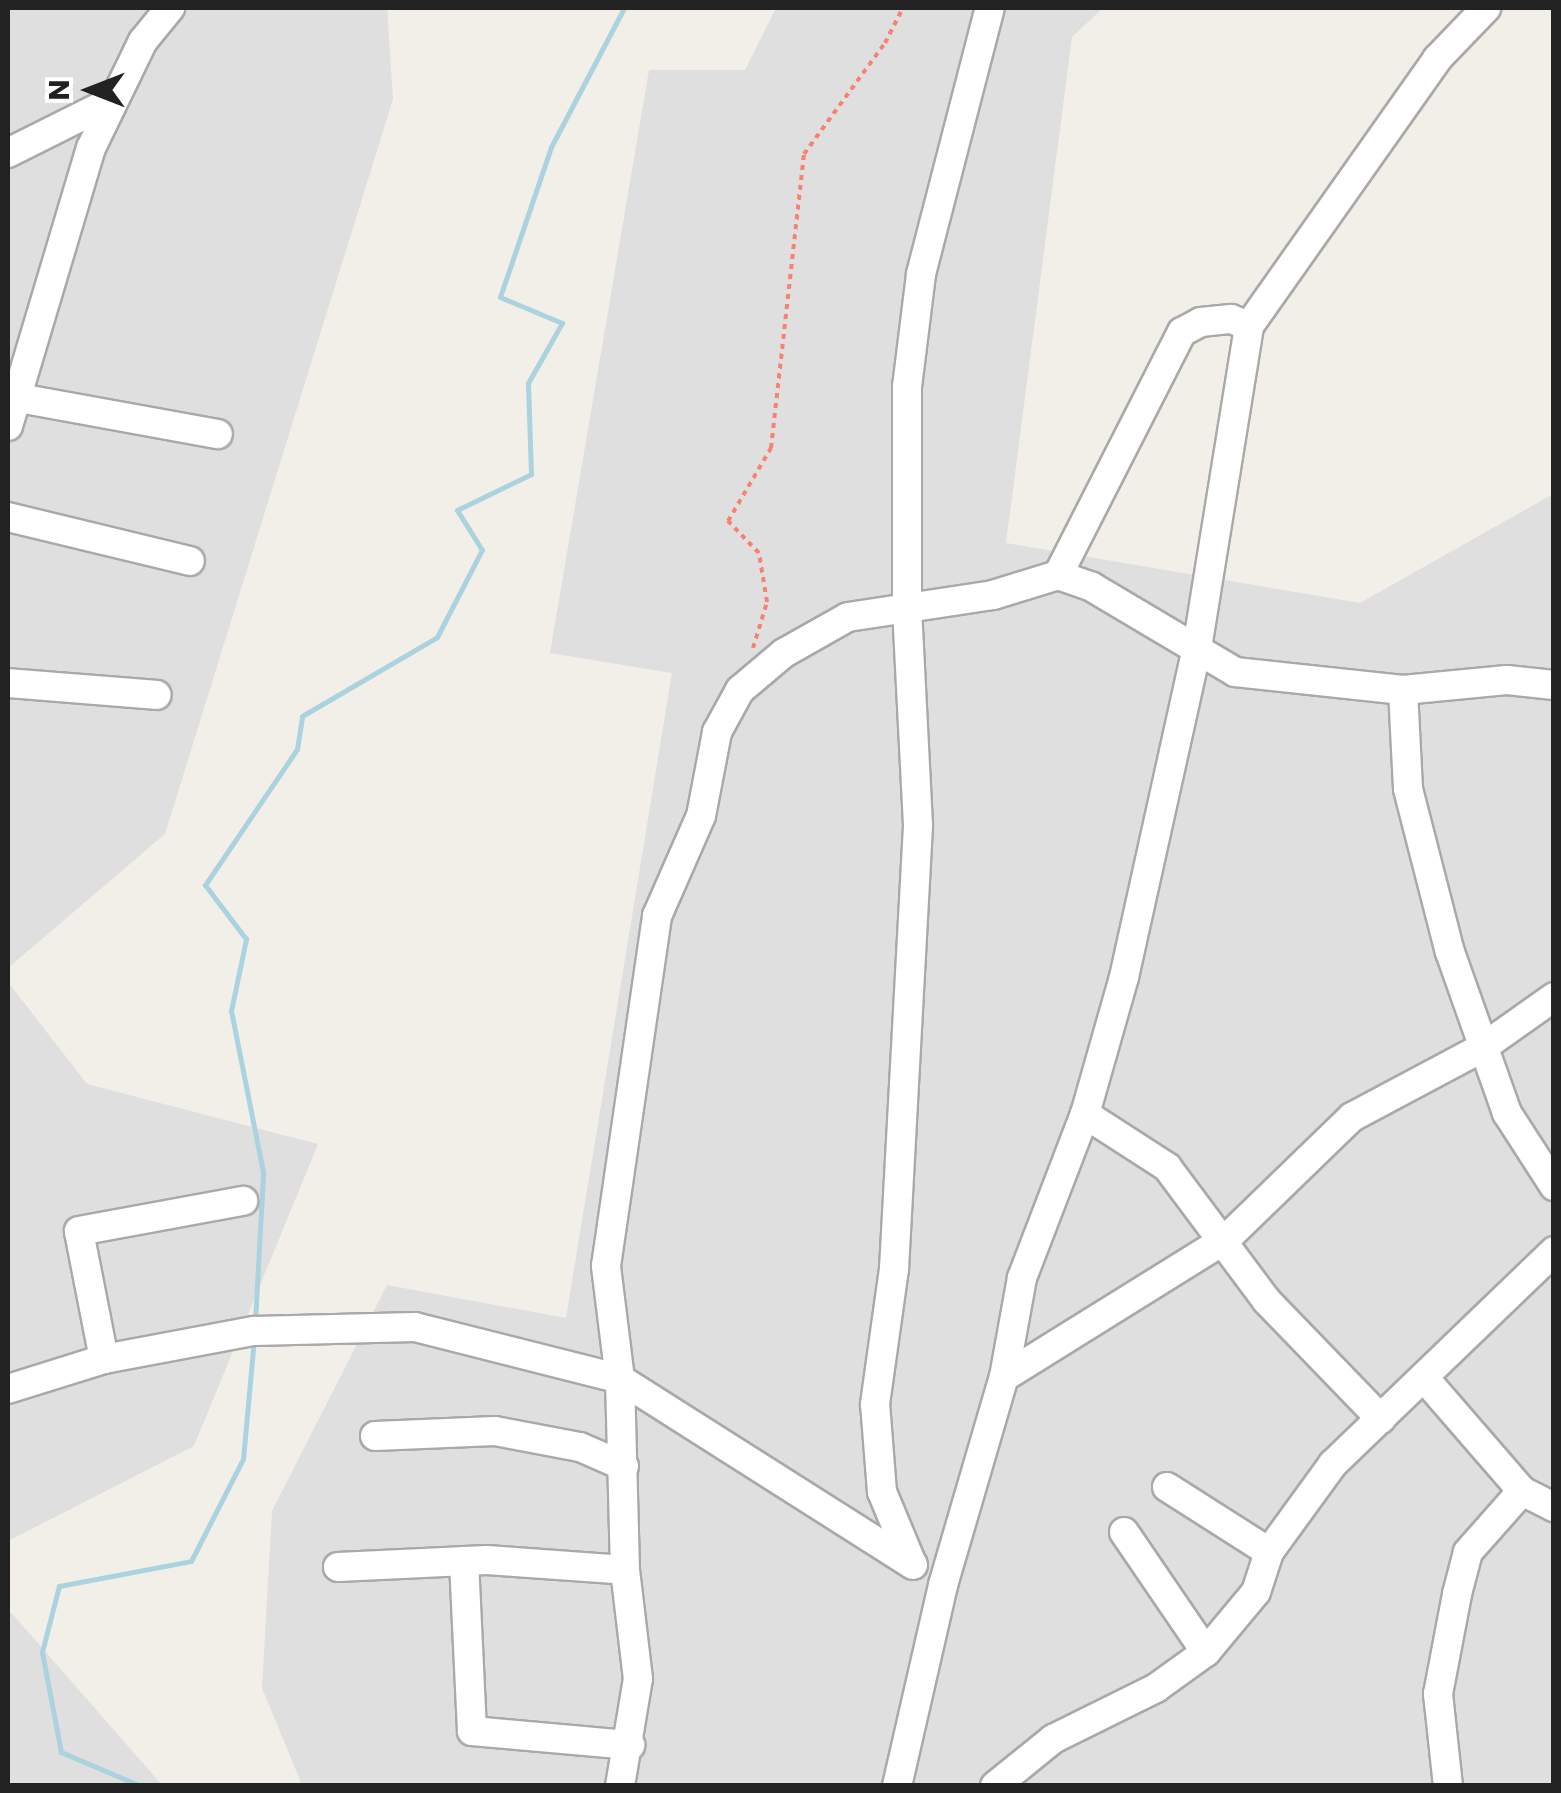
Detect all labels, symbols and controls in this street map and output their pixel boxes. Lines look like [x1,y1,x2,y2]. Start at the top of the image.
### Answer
north arrow [40,40,140,140]
text: N [40,79,79,101]

